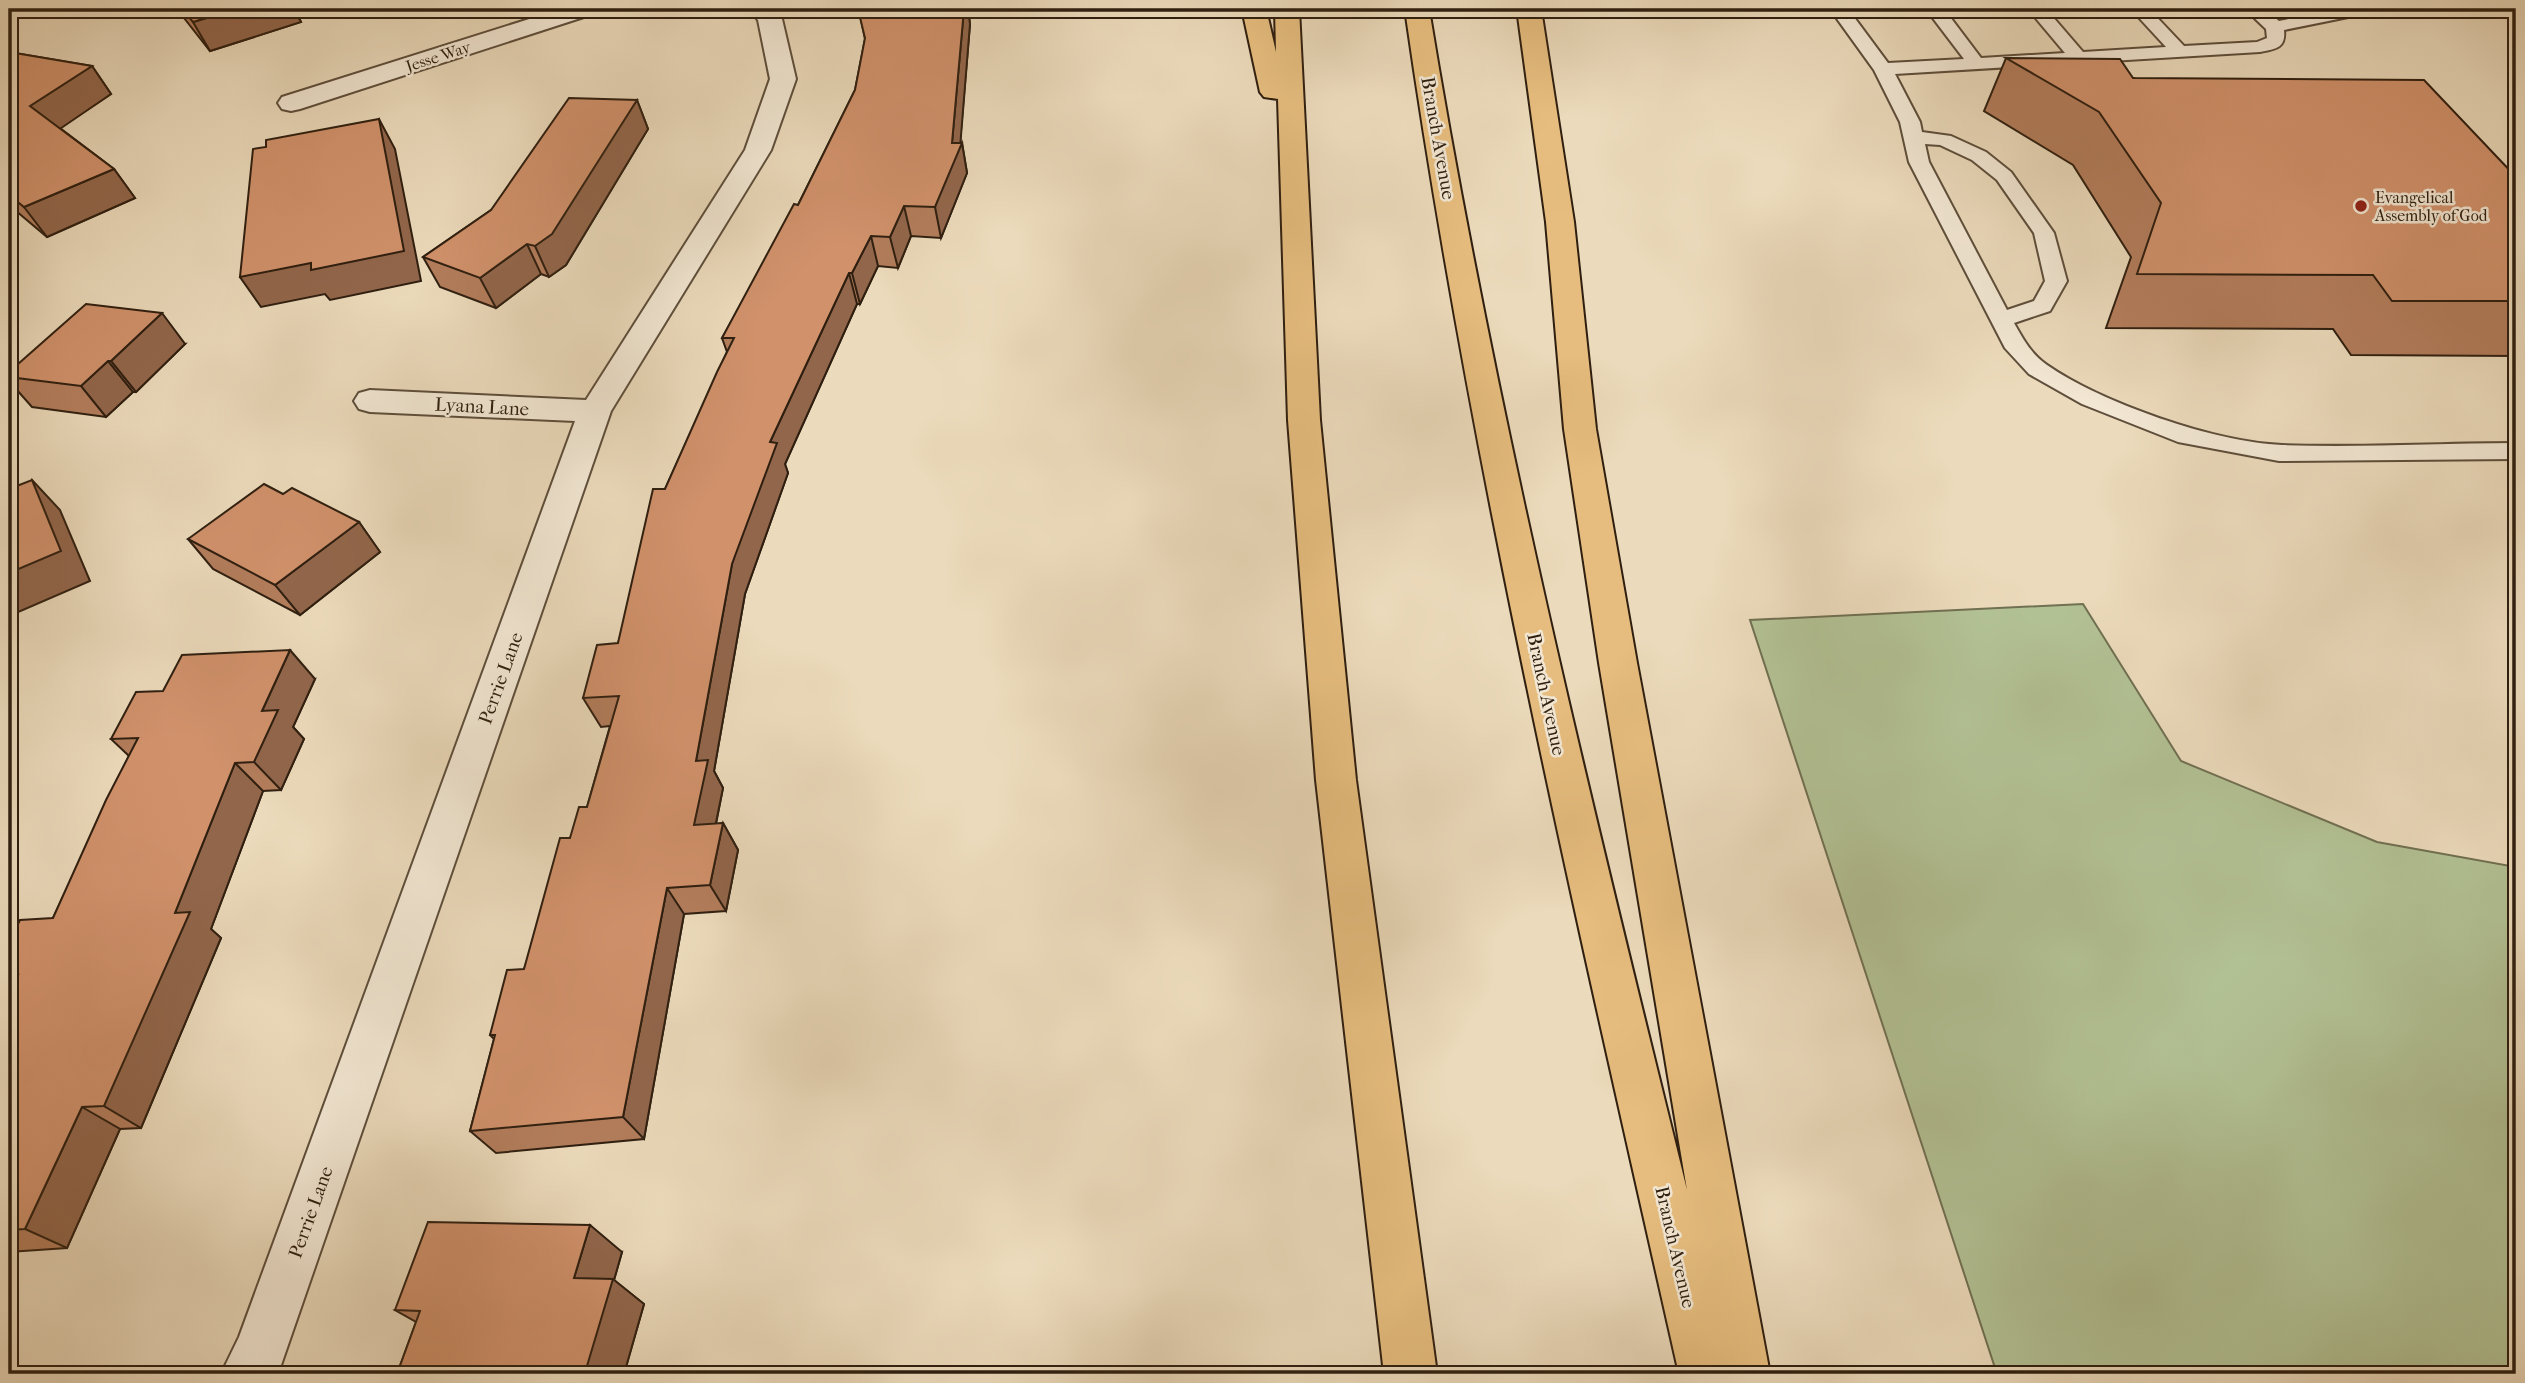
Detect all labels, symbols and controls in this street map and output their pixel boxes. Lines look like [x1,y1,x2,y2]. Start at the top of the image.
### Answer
street label: Jesse Way [401,37,473,76]
street label: Branch Avenue [1416,75,1460,201]
place label: Evangelical Assembly of God [2374,188,2488,225]
marker: Evangelical Assembly of God [2353,198,2369,214]
street label: Lyana Lane [434,394,530,420]
street label: Perrie Lane [474,629,528,727]
street label: Branch Avenue [1522,631,1570,757]
street label: Perrie Lane [284,1163,338,1261]
street label: Branch Avenue [1650,1184,1700,1310]

